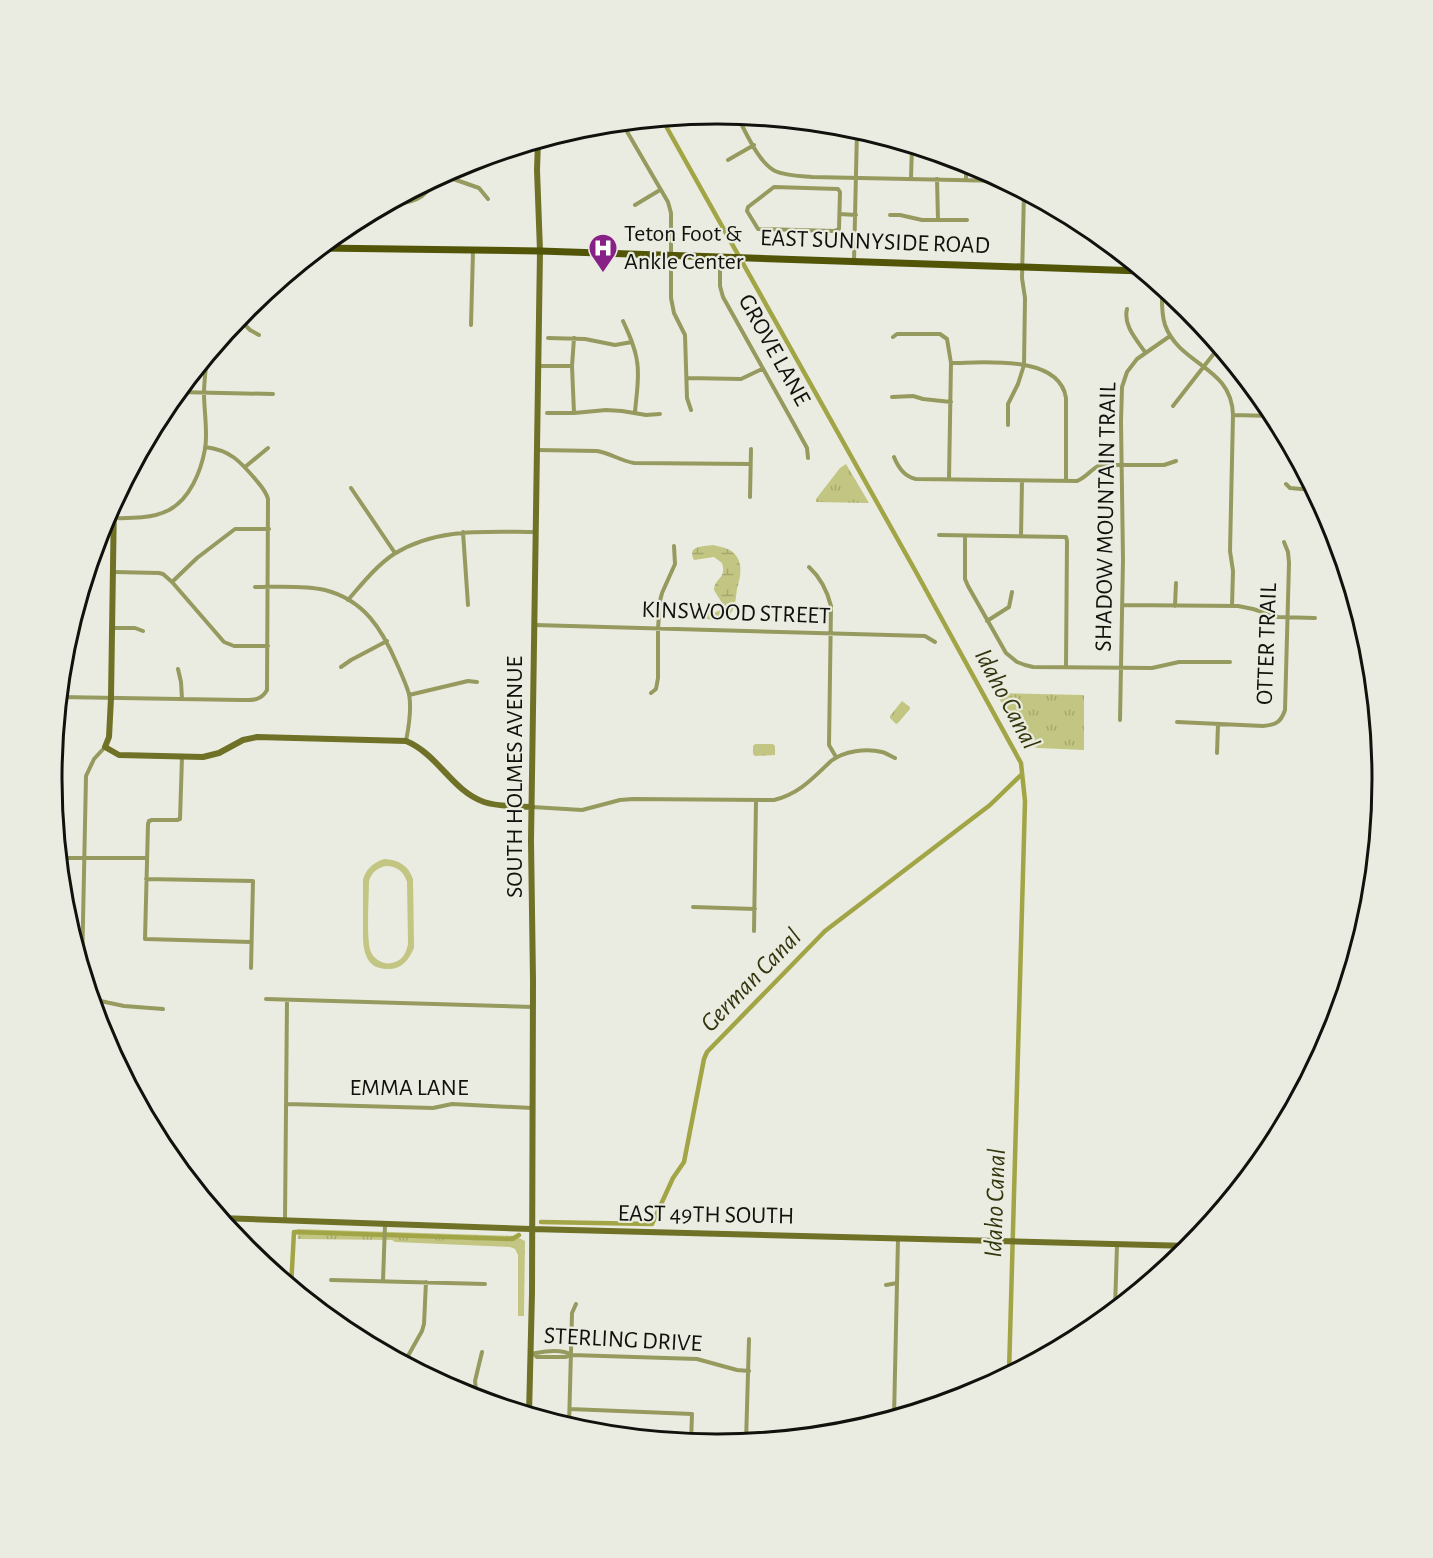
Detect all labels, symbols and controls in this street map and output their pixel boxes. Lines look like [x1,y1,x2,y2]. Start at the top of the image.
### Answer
place label: Teton Foot & Ankle Center [624,222,744,274]
street label: EAST SUNNYSIDE ROAD [760,226,990,258]
hospital icon: Teton Foot & Ankle Center [587,232,619,274]
street label: GROVE LANE [734,290,815,410]
street label: SHADOW MOUNTAIN TRAIL [1092,382,1120,652]
street label: OTTER TRAIL [1253,583,1281,705]
street label: KINSWOOD STREET [641,598,831,628]
water label: Idaho Canal [970,644,1044,754]
street label: SOUTH HOLMES AVENUE [503,655,527,898]
water label: German Canal [696,923,806,1037]
street label: EMMA LANE [349,1076,469,1100]
water label: Idaho Canal [980,1148,1010,1258]
street label: EAST 49TH SOUTH [617,1201,795,1229]
street label: STERLING DRIVE [543,1324,703,1356]

